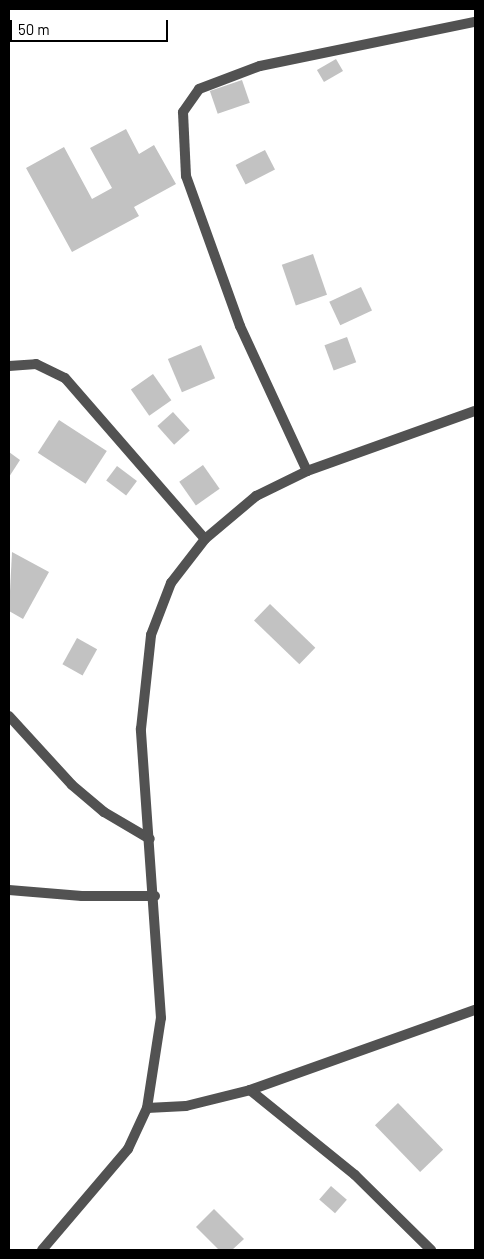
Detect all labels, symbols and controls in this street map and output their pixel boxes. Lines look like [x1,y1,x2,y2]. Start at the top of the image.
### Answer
scale bar [12,10,170,42]
text: 50 m [18,20,50,38]

